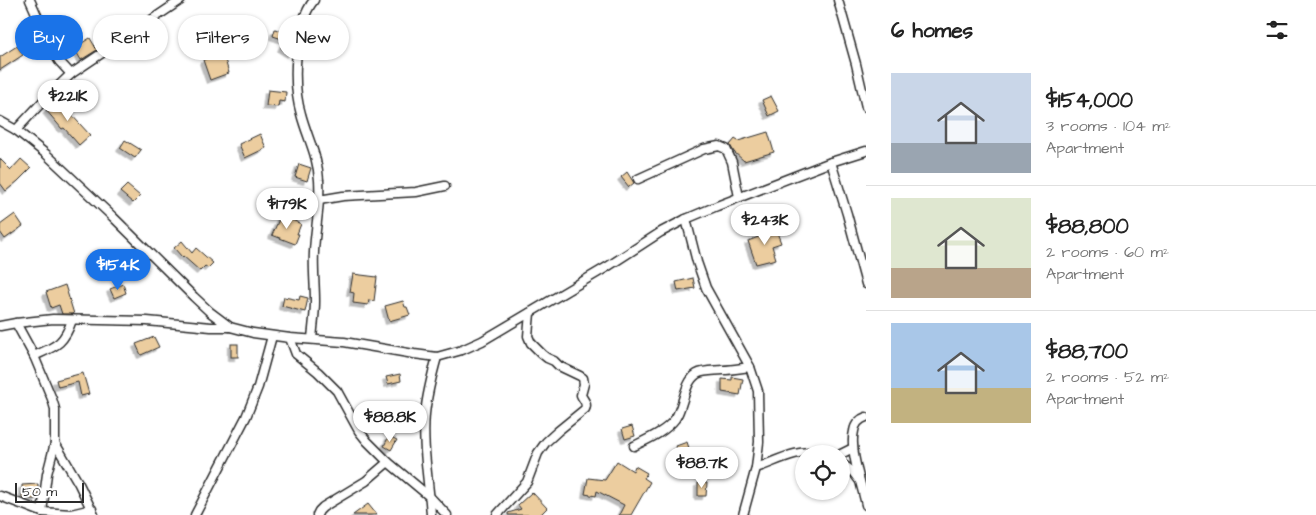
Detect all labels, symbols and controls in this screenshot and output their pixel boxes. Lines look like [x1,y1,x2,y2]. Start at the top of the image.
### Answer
chip: Buy [15,15,83,60]
chip: Rent [93,15,168,60]
chip: Filters [178,15,268,60]
chip: New [278,15,349,60]
text: 6 homes [891,16,973,45]
icon: filters [1263,16,1291,44]
pin: $221K [33,80,103,122]
text: $221K [49,85,87,107]
text: $154,000 [1046,86,1133,115]
icon: home [931,93,991,153]
text: 3 rooms · 104 m² [1046,115,1171,137]
text: Apartment [1046,137,1124,159]
pin: $179K [252,188,322,230]
text: $179K [267,193,307,215]
pin: $243K [730,204,800,246]
text: $243K [742,209,788,231]
text: $88,800 [1046,212,1129,241]
icon: home [931,218,991,278]
text: 2 rooms · 60 m² [1046,241,1169,263]
pin: $154K [83,248,153,291]
text: $154K [97,254,139,276]
text: Apartment [1046,263,1124,285]
text: $88,700 [1046,337,1128,366]
icon: home [931,343,991,403]
text: 2 rooms · 52 m² [1046,366,1169,388]
text: Apartment [1046,388,1124,410]
pin: $88.8K [349,400,431,443]
text: $88.8K [364,406,416,428]
map controls [795,445,850,500]
button: locate [795,445,850,500]
pin: $88.7K [661,446,743,489]
text: $88.7K [676,452,728,474]
scale bar [15,480,84,503]
text: 50 m [22,482,57,502]

